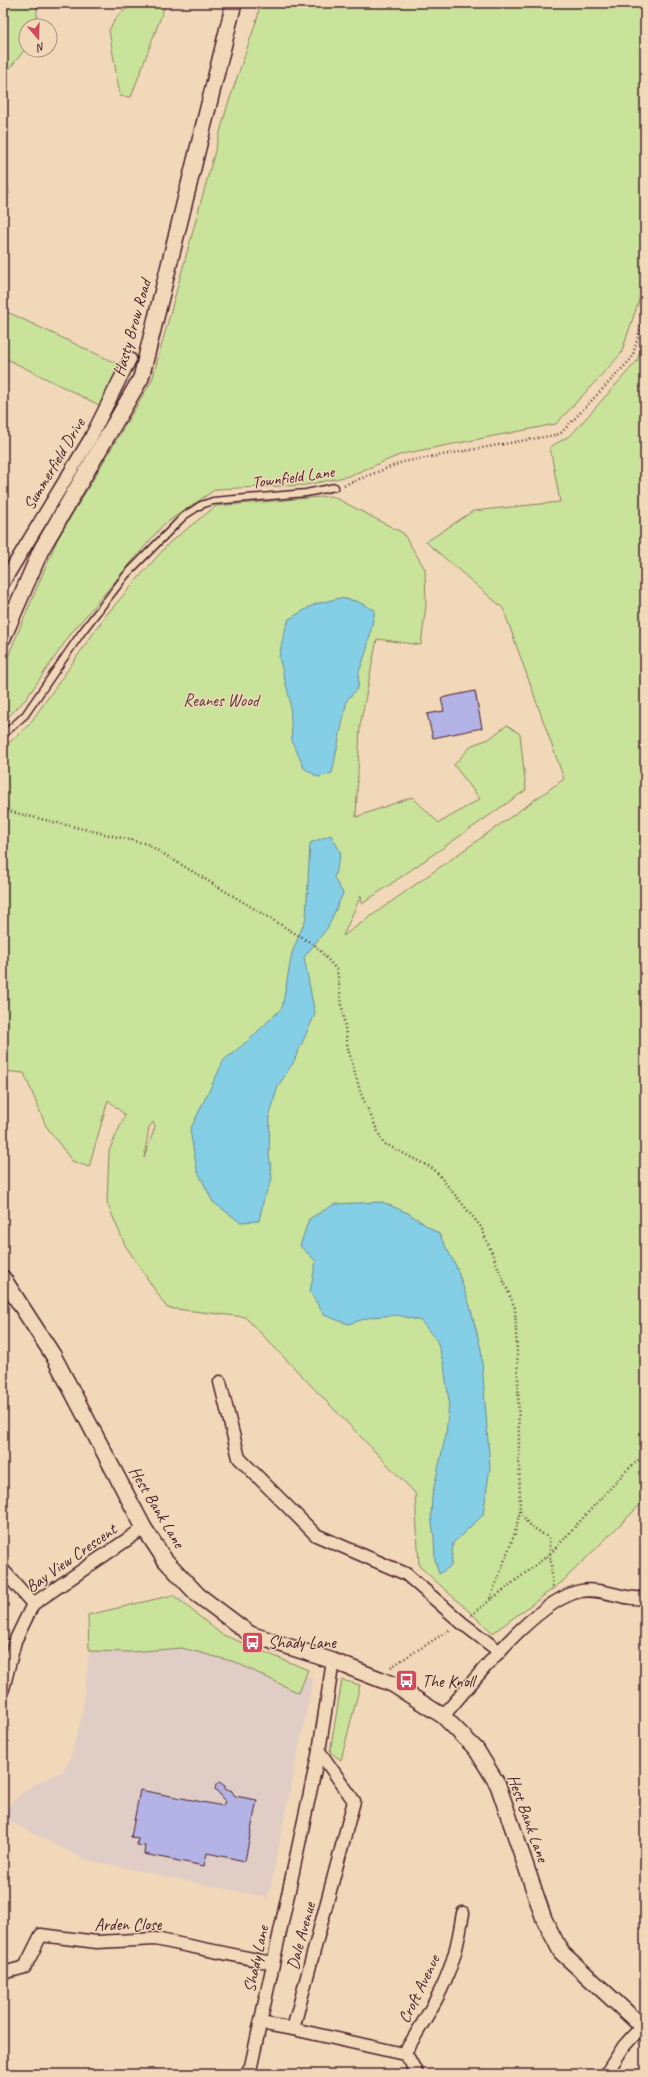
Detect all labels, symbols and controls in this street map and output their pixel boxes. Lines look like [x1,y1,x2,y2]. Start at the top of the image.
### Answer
north arrow [18,18,58,58]
text: N [34,40,47,56]
street label: Hasty Brow Road [108,275,157,379]
street label: Summerfield Drive [18,413,90,514]
street label: Townfield Lane [250,461,337,493]
park label: Reanes Wood [183,690,261,711]
street label: Hest Bank Lane [124,1462,190,1553]
street label: Bay View Crescent [21,1518,122,1597]
bus stop icon: Shady Lane [240,1629,266,1655]
place label: Shady Lane [268,1632,337,1653]
bus stop icon: The Knoll [393,1668,419,1694]
place label: The Knoll [422,1671,478,1692]
street label: Hest Bank Lane [502,1771,554,1866]
street label: Dale Avenue [282,1899,320,1972]
street label: Arden Close [95,1914,163,1935]
street label: Shady Lane [239,1922,274,1994]
street label: Croft Avenue [393,1950,445,2027]

